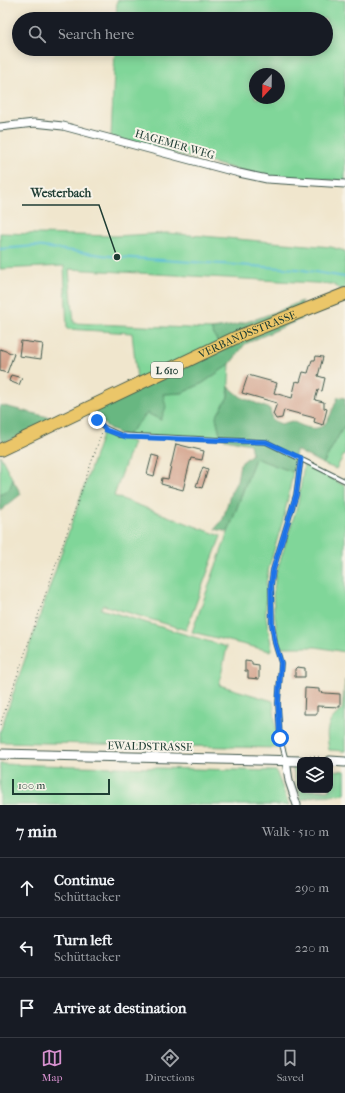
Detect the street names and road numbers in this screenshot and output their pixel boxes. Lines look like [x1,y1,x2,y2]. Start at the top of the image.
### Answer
street label: HAGEMER WEG [133,127,216,162]
street label: VERBANDSSTRASSE [196,308,298,362]
road number: L 610 [151,362,183,378]
street label: EWALDSTRASSE [107,739,193,754]

